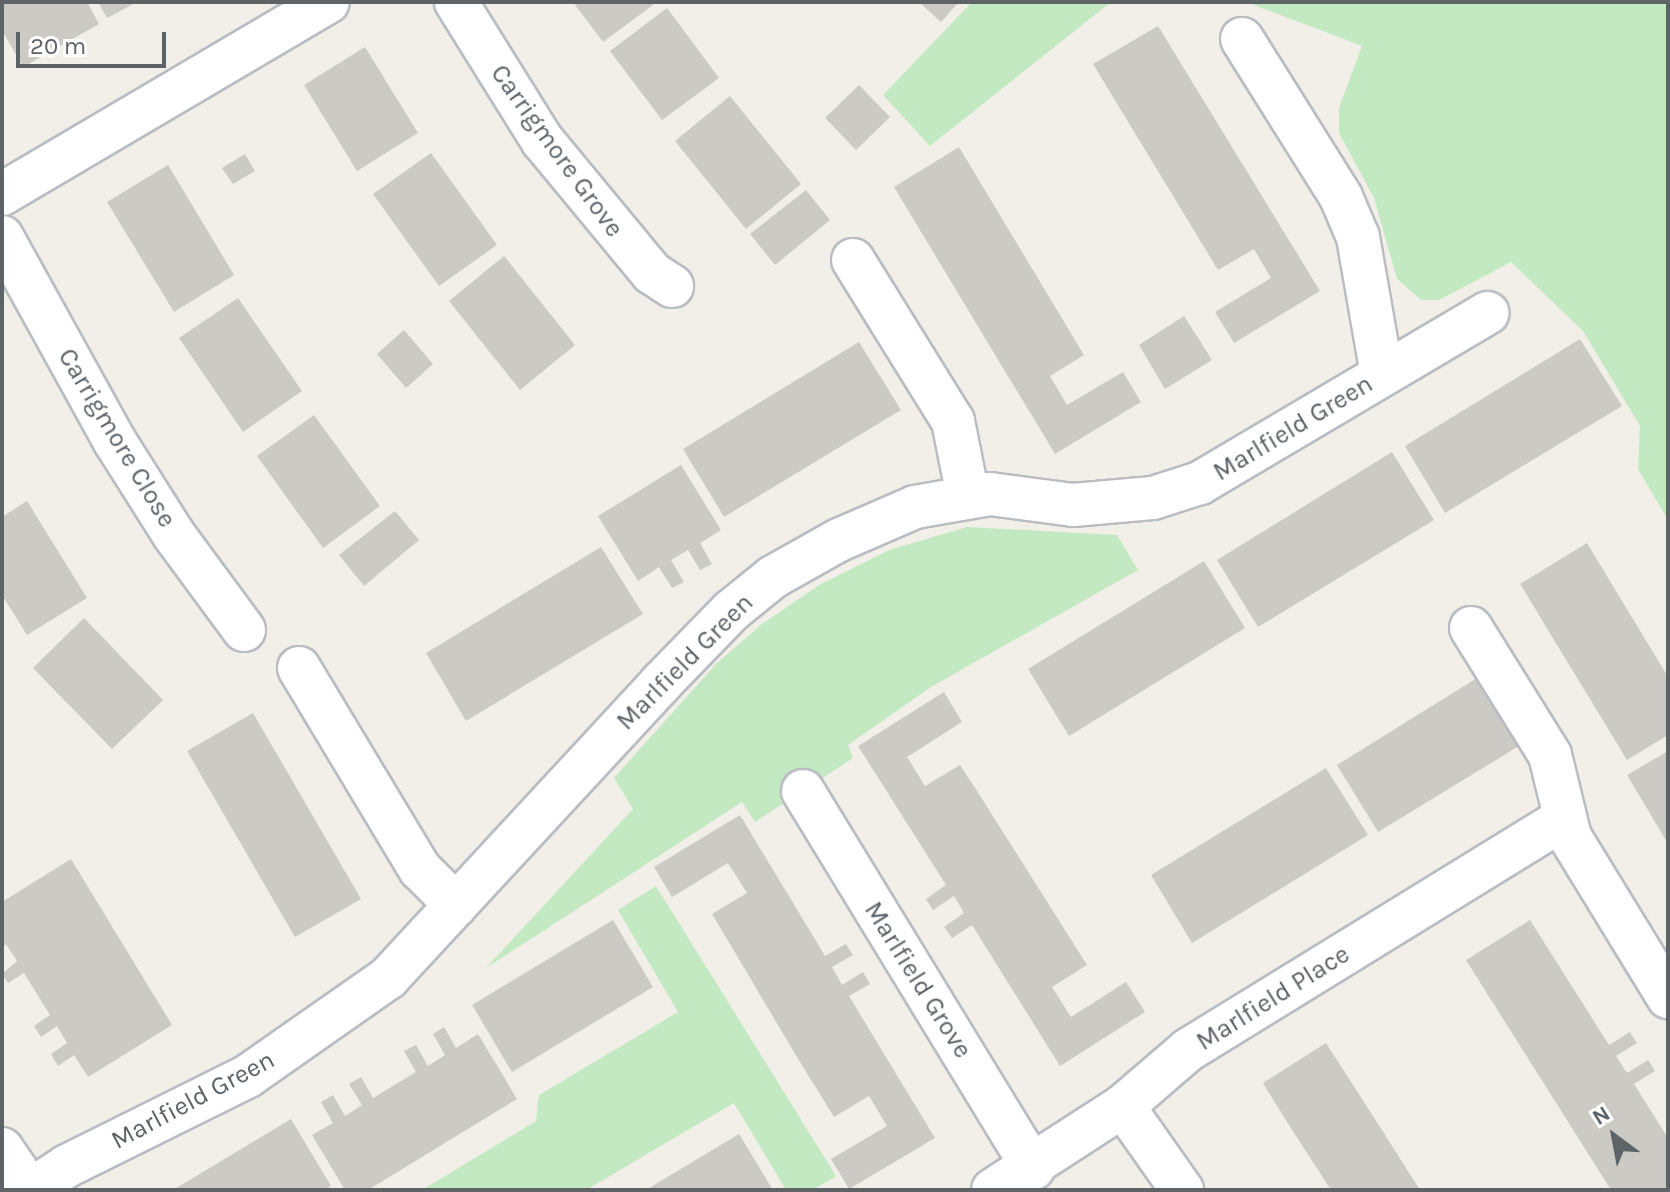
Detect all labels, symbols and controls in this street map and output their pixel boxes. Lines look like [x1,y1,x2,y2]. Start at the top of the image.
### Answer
scale bar [20,16,170,66]
text: 20 m [30,32,86,60]
street label: Carrigmore Grove [484,59,630,243]
street label: Carrigmore Close [51,343,183,533]
street label: Marlfield Green [1208,368,1378,488]
street label: Marlfield Green [610,587,760,737]
street label: Marlfield Grove [857,896,979,1064]
street label: Marlfield Place [1191,938,1355,1058]
street label: Marlfield Green [106,1044,280,1156]
north arrow [1574,1096,1654,1176]
text: N [1588,1100,1615,1131]

